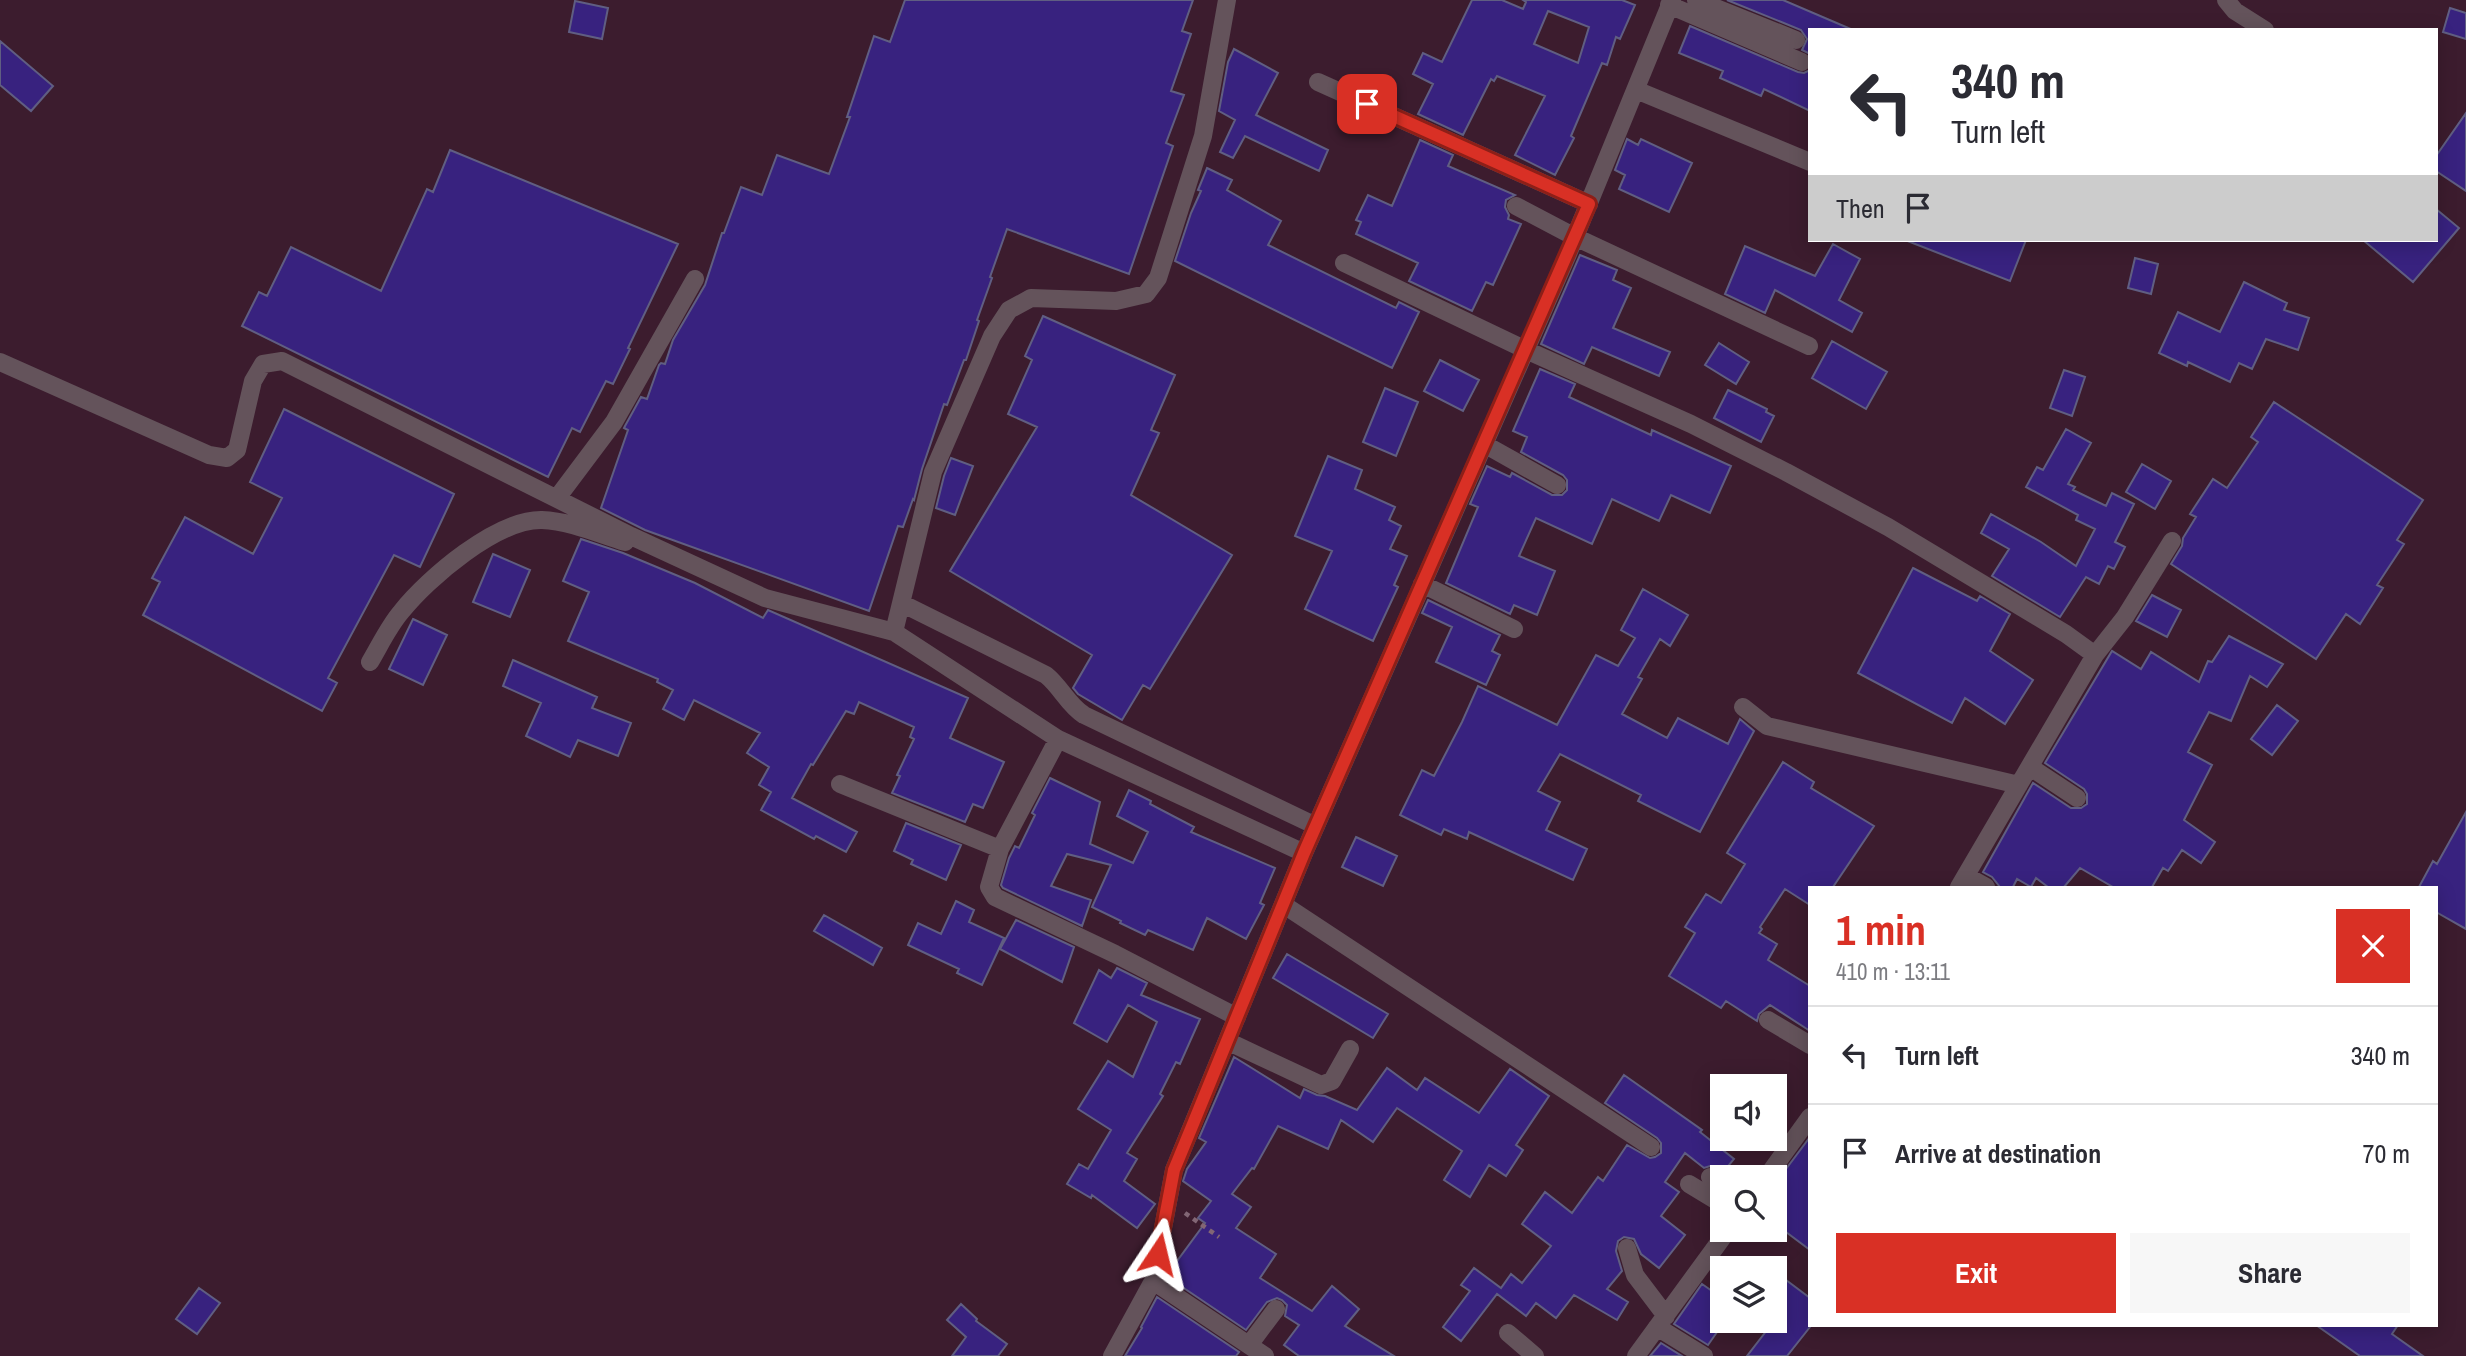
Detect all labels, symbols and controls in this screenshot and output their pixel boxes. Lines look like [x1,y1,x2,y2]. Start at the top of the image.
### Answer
text: 340 m [1951,47,2065,113]
icon: left [1836,56,1927,147]
pin [1337,74,1397,134]
icon: arrive [1348,85,1386,123]
text: Turn left [1951,110,2045,153]
icon: arrive [1899,189,1937,227]
text: Then [1836,191,1885,226]
text: 1 min [1836,902,1926,958]
button: close [2336,909,2410,983]
text: 410 m · 13:11 [1836,956,1950,987]
icon: left [1836,1036,1874,1074]
text: Turn left [1895,1038,1979,1073]
text: 340 m [2351,1038,2410,1073]
map controls [1710,1074,1787,1333]
button: sound [1710,1074,1787,1151]
icon: arrive [1836,1134,1874,1172]
text: Arrive at destination [1895,1136,2101,1171]
text: 70 m [2363,1136,2410,1171]
button: search [1710,1165,1787,1242]
position arrow [1121,1217,1195,1291]
button: Exit [1836,1233,2116,1313]
button: Share [2130,1233,2410,1313]
button: layers [1710,1256,1787,1333]

